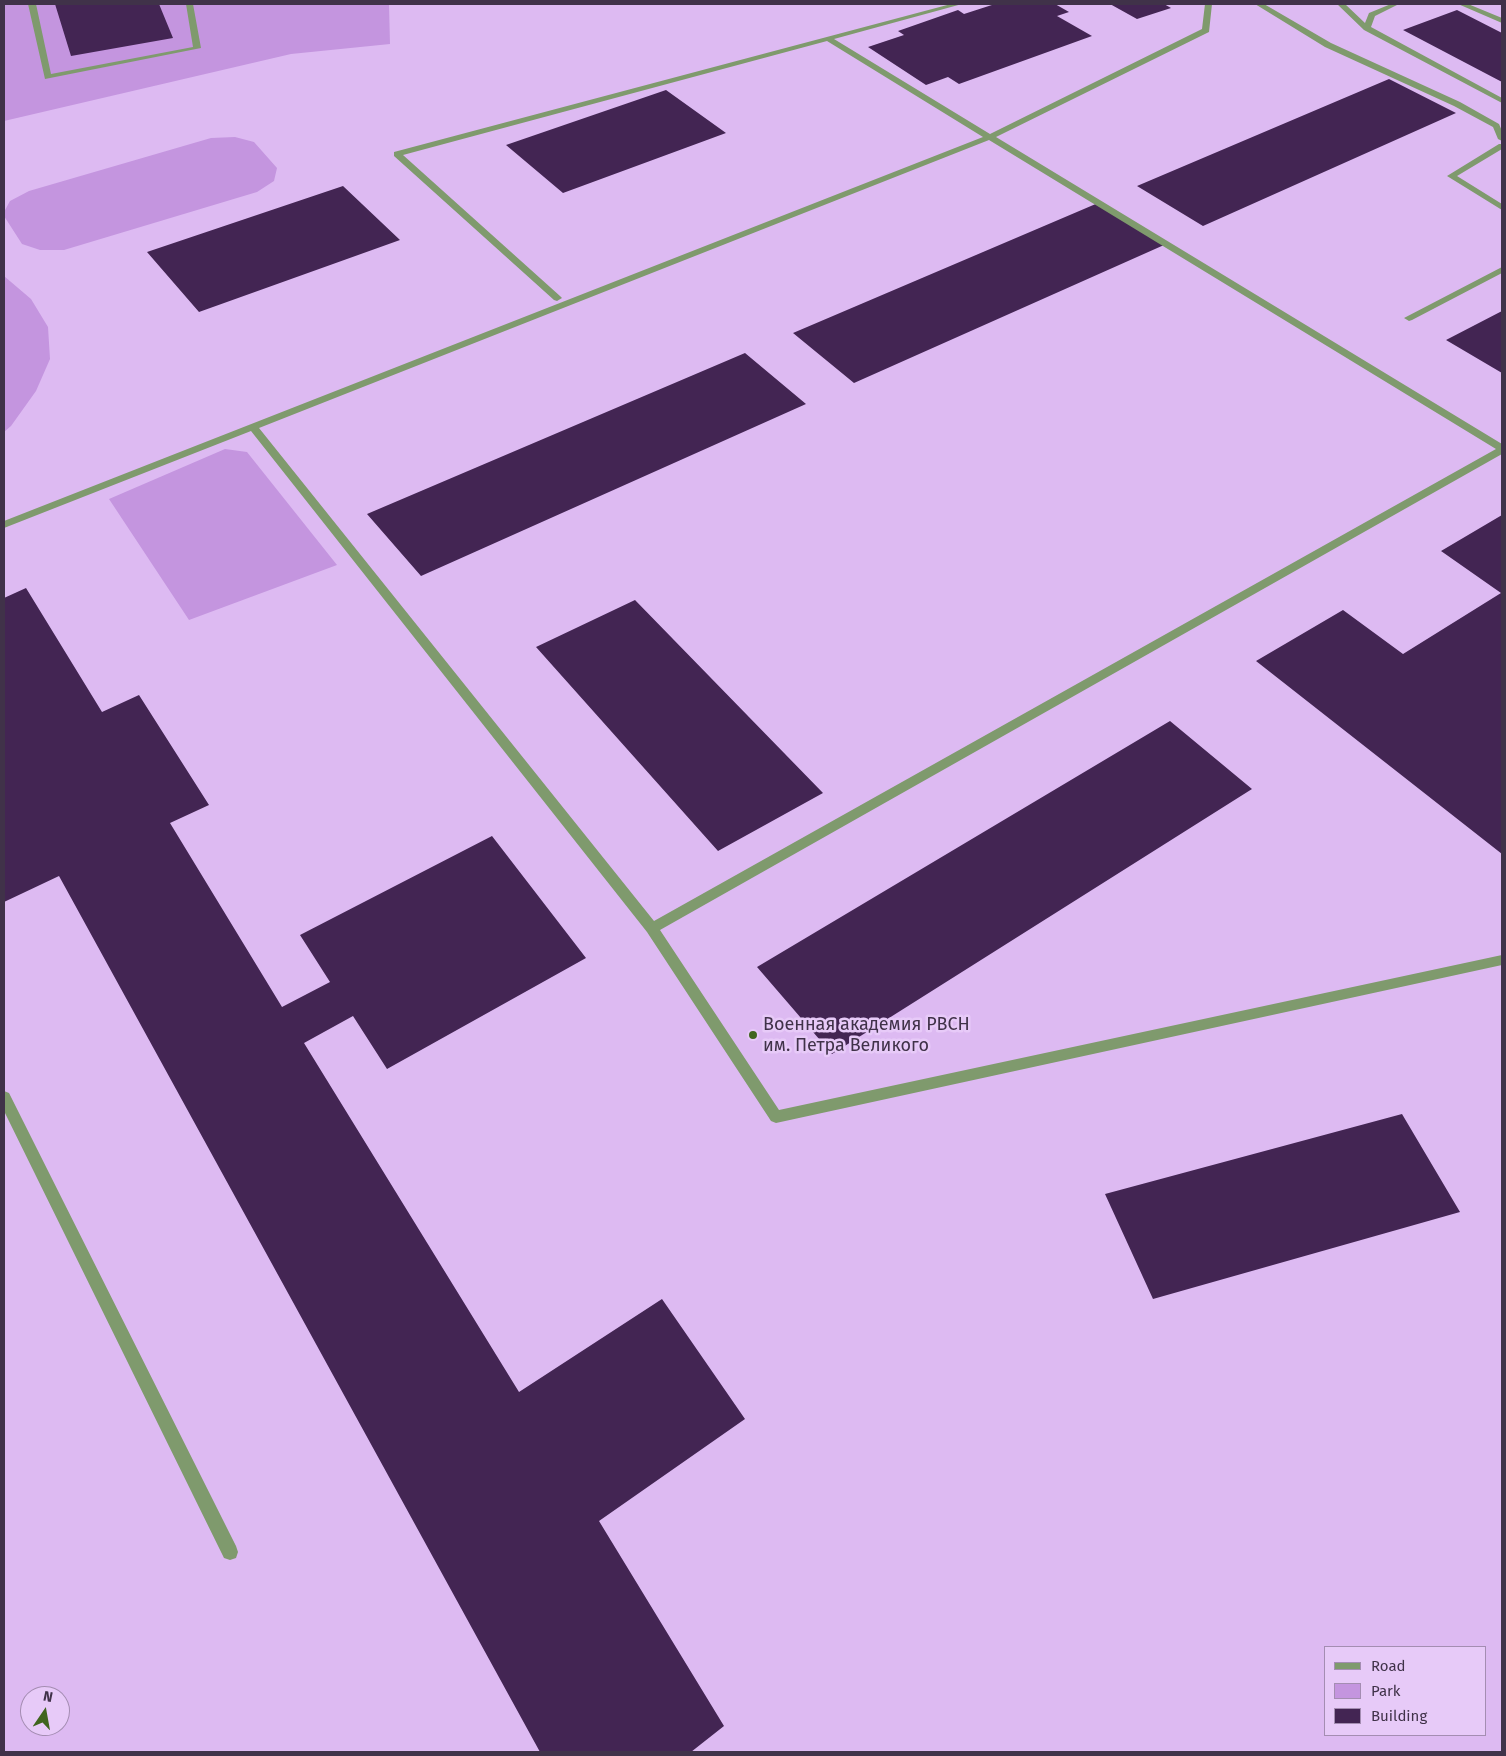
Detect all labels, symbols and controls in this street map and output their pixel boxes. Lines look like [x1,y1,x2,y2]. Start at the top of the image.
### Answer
place label: Военная академия РВСН им. Петра Великого [763,1014,970,1056]
marker: Военная академия РВСН им. Петра Великого [747,1029,759,1041]
legend [1324,1646,1486,1736]
text: Road [1371,1657,1406,1675]
text: Park [1371,1682,1401,1700]
north arrow [20,1686,70,1736]
text: N [42,1688,54,1706]
text: Building [1371,1707,1427,1725]

